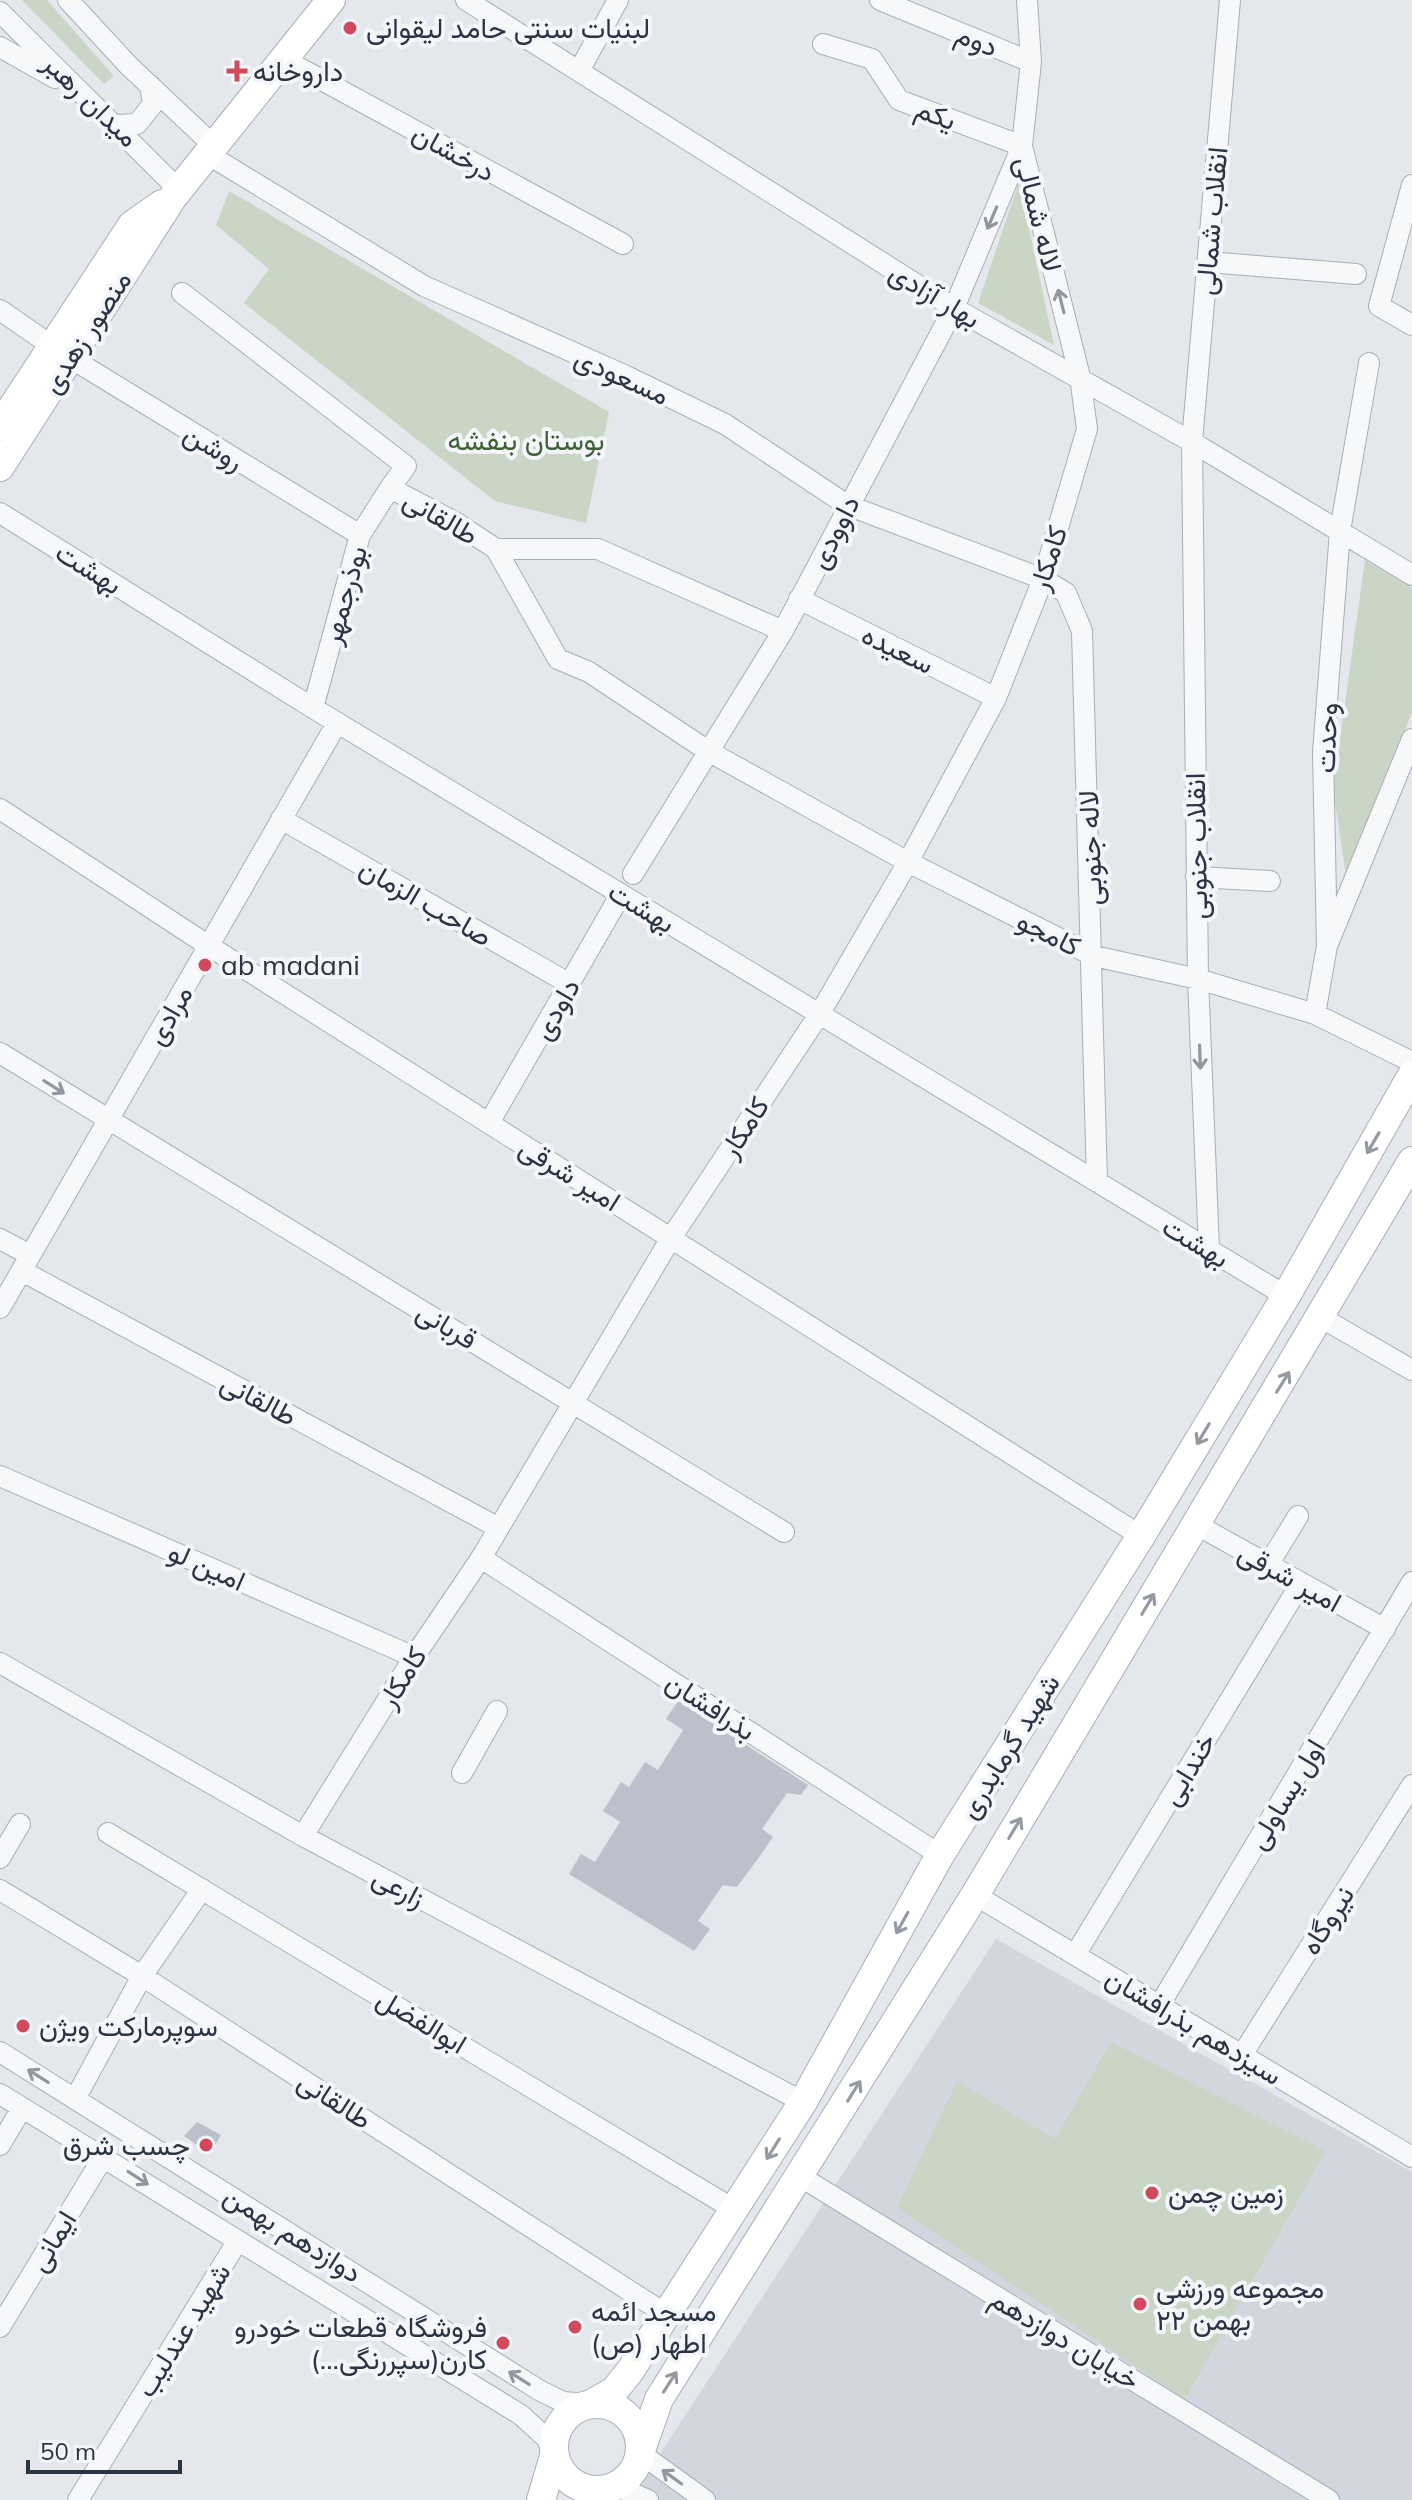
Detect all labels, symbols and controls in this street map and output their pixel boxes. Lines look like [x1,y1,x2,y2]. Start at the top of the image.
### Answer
place label: لبنیات سنتی حامد لیقوانی [366,10,650,46]
street label: دوم [950,15,1003,66]
marker: لبنیات سنتی حامد لیقوانی [341,19,359,37]
street label: میدان رهبر [35,45,147,155]
place label: داروخانه [253,53,343,89]
marker: داروخانه [228,62,246,80]
street label: یکم [910,90,961,139]
street label: درخشان [406,115,502,189]
street label: انقلاب شمالی [1187,145,1234,297]
street label: لاله شمالی [1008,153,1071,275]
one-way arrow [983,205,998,230]
street label: بهار آزادی [883,254,987,336]
street label: منصور زهدی [33,264,139,400]
one-way arrow [1052,289,1067,315]
street label: مسعودی [569,339,675,413]
street label: روشن [177,415,251,479]
park label: بوستان بنفشه [448,422,604,458]
street label: طالقانی [397,481,485,552]
street label: داوودی [800,489,868,575]
street label: کامکار [1020,521,1075,596]
street label: بهشت [49,534,129,602]
street label: بوذرجمهر [312,541,375,650]
street label: سعیده [856,616,940,681]
street label: وحدت [1307,702,1345,774]
street label: انقلاب جنوبی [1177,772,1215,920]
street label: لاله جنوبی [1070,790,1110,906]
street label: صاحب الزمان [353,850,499,954]
street label: بهشت [602,873,682,941]
street label: کامجو [1011,902,1087,964]
place label: ab madani [221,947,360,982]
marker: ab madani [196,956,214,974]
street label: داودی [524,972,588,1046]
street label: مرادی [138,979,200,1051]
one-way arrow [1193,1043,1208,1070]
one-way arrow [42,1080,65,1096]
street label: کامکار [710,1090,777,1165]
street label: امیر شرقی [513,1129,627,1219]
one-way arrow [1365,1131,1381,1154]
street label: بهشت [1156,1208,1236,1276]
street label: قربانی [410,1293,484,1357]
street label: طالقانی [215,1364,303,1433]
one-way arrow [1275,1371,1291,1394]
one-way arrow [1194,1422,1210,1445]
street label: امین لو [163,1533,251,1599]
street label: امیر شرقی [1232,1534,1348,1620]
one-way arrow [1140,1593,1156,1616]
street label: کامکار [369,1640,435,1715]
street label: بذرافشان [659,1664,763,1748]
street label: شهید گرمابدری [950,1667,1068,1825]
street label: خندابی [1152,1726,1223,1811]
street label: اول یساولی [1239,1732,1333,1856]
one-way arrow [1008,1816,1023,1840]
street label: زارعی [367,1858,431,1916]
street label: نیروگاه [1292,1879,1362,1961]
one-way arrow [894,1911,910,1935]
street label: سیزدهم بذرافشان [1099,1959,1289,2094]
street label: ابوالفضل [370,1980,474,2062]
place label: سوپرمارکت ویژن [39,2008,218,2045]
marker: سوپرمارکت ویژن [14,2017,32,2035]
street label: طالقانی [292,2063,379,2136]
one-way arrow [28,2067,50,2084]
one-way arrow [847,2080,863,2103]
place label: چسب شرق [63,2127,190,2164]
marker: چسب شرق [197,2136,215,2154]
one-way arrow [765,2137,781,2160]
one-way arrow [126,2171,149,2187]
place label: زمین چمن [1168,2175,1284,2212]
street label: دوازدهم بهمن [217,2177,369,2291]
marker: زمین چمن [1143,2184,1161,2202]
street label: ایمانی [20,2204,83,2278]
street label: شهید عندلیب [128,2256,238,2404]
place label: مجموعه ورزشی ۲۲ بهمن [1156,2270,1324,2338]
street label: خیابان دوازدهم [983,2280,1146,2399]
place label: مسجد ائمه اطهار (ص) [591,2293,717,2361]
marker: مجموعه ورزشی ۲۲ بهمن [1131,2295,1149,2313]
place label: فروشگاه قطعات خودرو کارن(سپررنگی...) [234,2309,487,2378]
marker: مسجد ائمه اطهار (ص) [566,2318,584,2336]
marker: فروشگاه قطعات خودرو کارن(سپررنگی...) [494,2334,512,2352]
one-way arrow [509,2369,531,2386]
one-way arrow [663,2371,679,2394]
scale bar [28,2424,180,2474]
text: 50 m [40,2436,96,2466]
one-way arrow [662,2468,684,2485]

